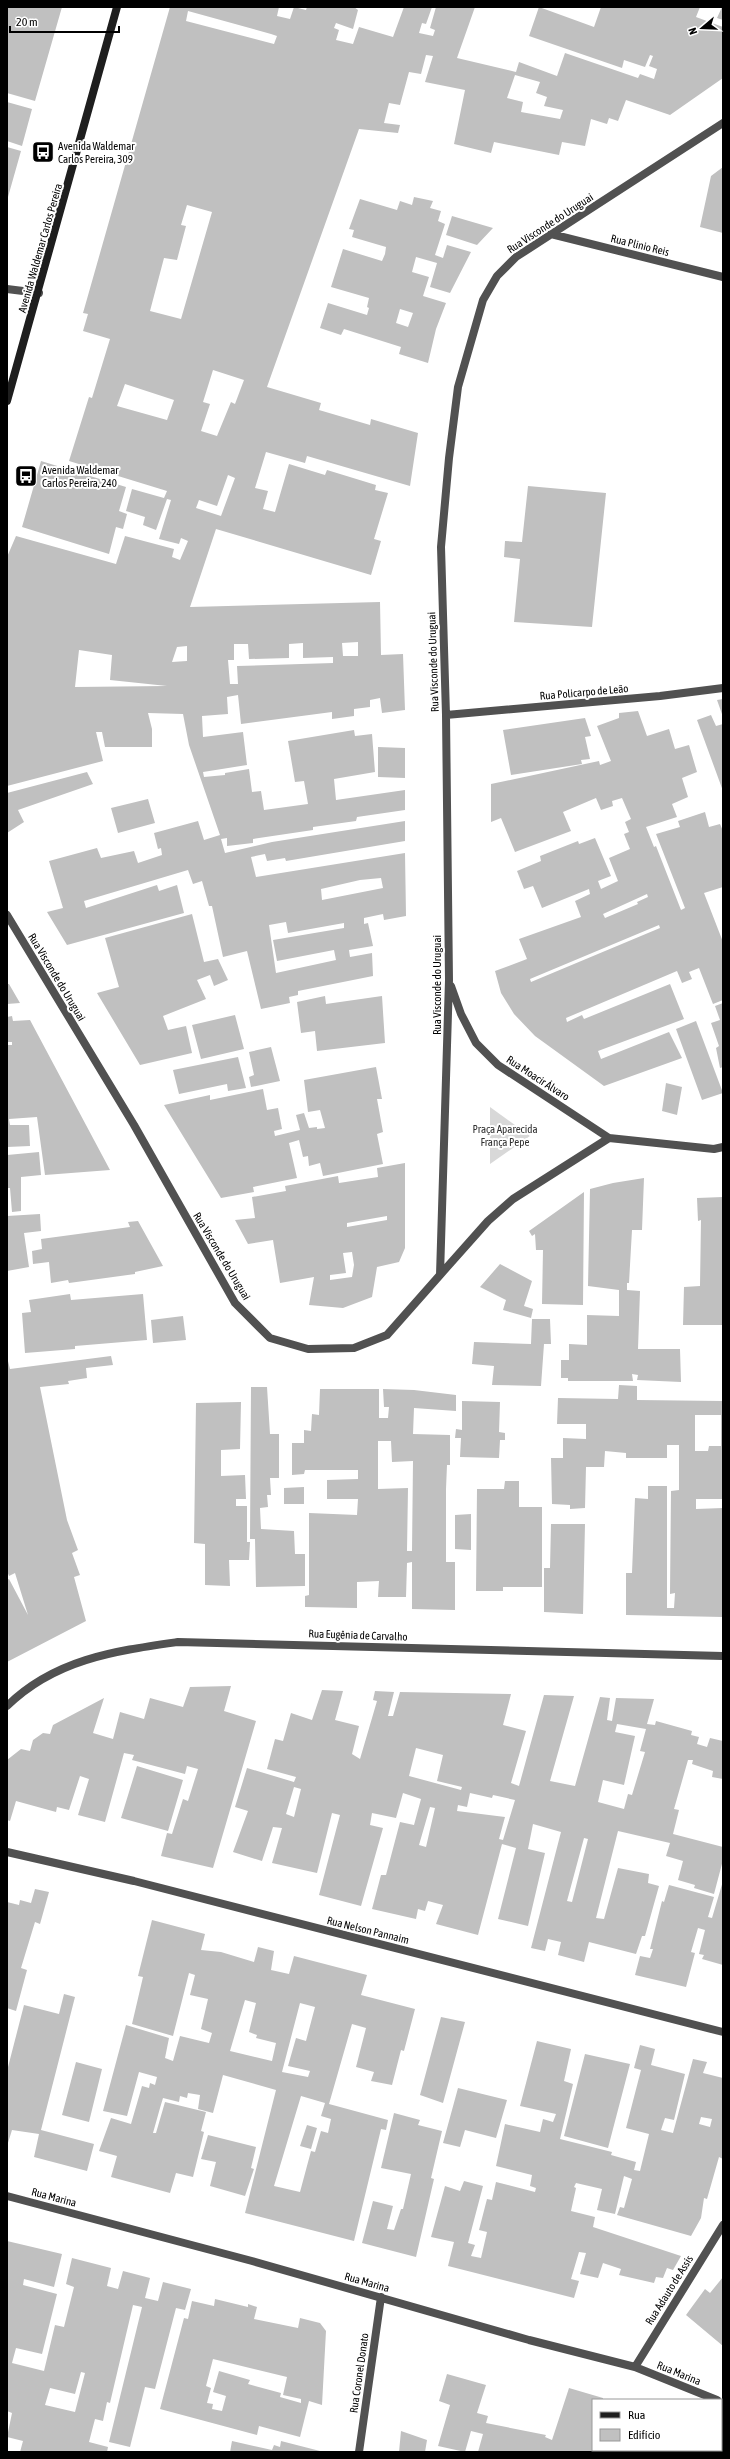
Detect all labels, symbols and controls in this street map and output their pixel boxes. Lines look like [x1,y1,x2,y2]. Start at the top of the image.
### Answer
scale bar [10,8,119,34]
north arrow [682,8,722,48]
text: 20 m [16,15,38,29]
text: N [686,26,699,36]
bus stop icon: Avenida Waldemar Carlos Pereira, 309 [30,139,56,165]
place label: Avenida Waldemar Carlos Pereira, 309 [58,140,135,165]
street label: Avenida Waldemar Carlos Pereira [16,182,64,314]
street label: Rua Visconde do Uruguai [505,191,595,255]
street label: Rua Plinio Reis [610,232,671,258]
bus stop icon: Avenida Waldemar Carlos Pereira, 240 [13,463,39,489]
place label: Avenida Waldemar Carlos Pereira, 240 [42,464,119,489]
street label: Rua Visconde do Uruguai [425,612,441,712]
street label: Rua Policarpo de Leão [539,682,629,702]
street label: Rua Visconde do Uruguai [26,931,88,1023]
street label: Rua Visconde do Uruguai [431,935,443,1035]
street label: Rua Moacir Álvaro [504,1053,572,1103]
park label: Praça Aparecida França Pepe [472,1123,538,1148]
street label: Rua Visconde do Uruguai [191,1210,253,1302]
street label: Rua Eugênia de Carvalho [308,1627,408,1643]
street label: Rua Nelson Pannaim [326,1914,410,1946]
street label: Rua Marina [30,2185,78,2209]
street label: Rua Adauto de Assis [643,2253,695,2327]
street label: Rua Marina [343,2270,391,2294]
street label: Rua Coronel Donato [347,2332,371,2414]
street label: Rua Marina [655,2359,703,2387]
legend [592,2399,722,2451]
text: Rua [628,2408,645,2422]
text: Edifício [628,2428,661,2442]

